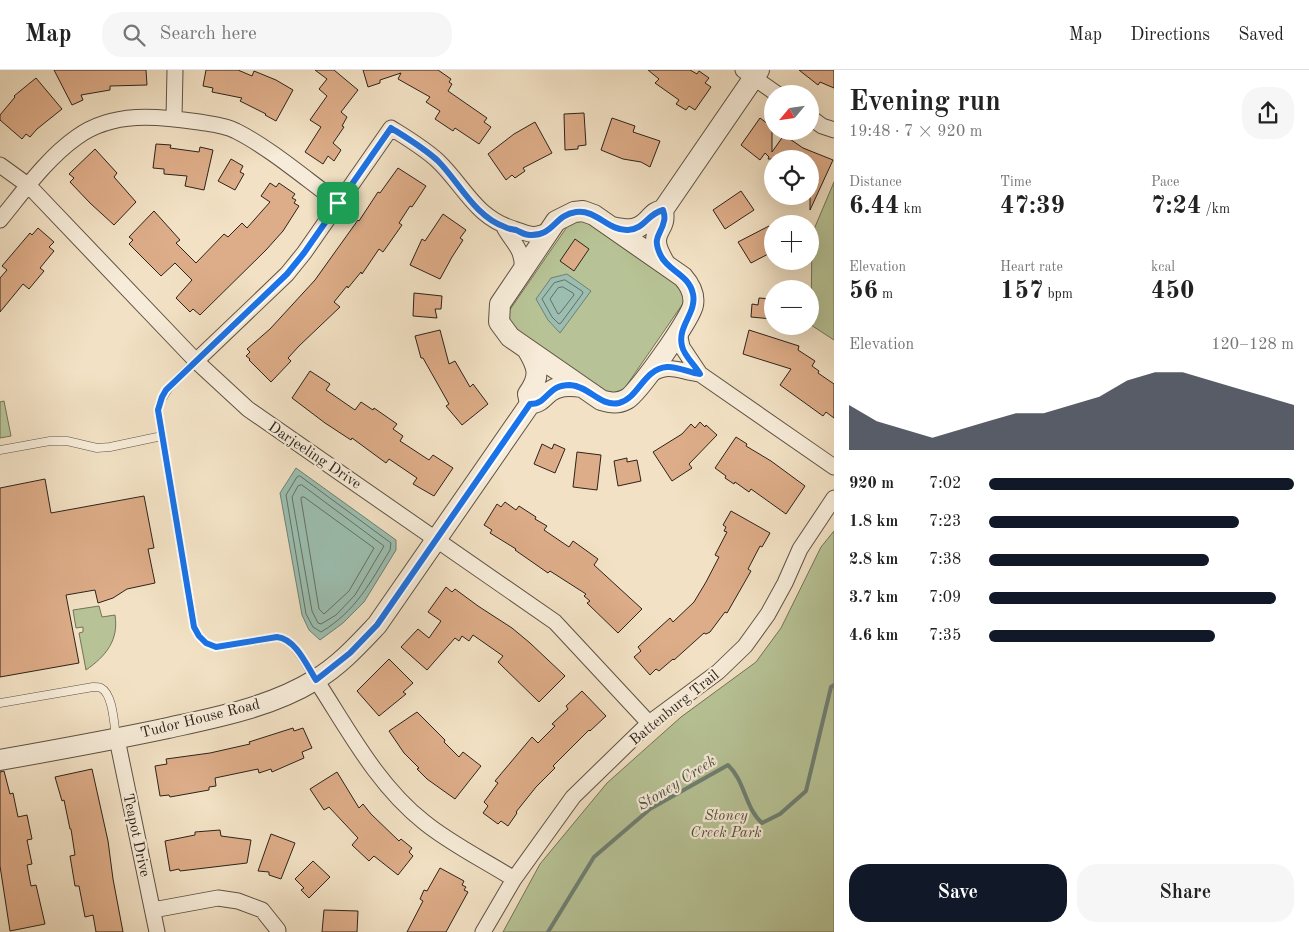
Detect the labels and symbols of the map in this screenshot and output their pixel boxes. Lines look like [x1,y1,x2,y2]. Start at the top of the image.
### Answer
north arrow [764,85,819,140]
pin [317,182,359,224]
street label: Darjeeling Drive [265,420,363,493]
street label: Battenburg Trail [628,668,722,749]
street label: Tudor House Road [139,697,262,742]
water label: Stoney Creek [635,753,719,814]
street label: Teapot Drive [119,792,152,878]
park label: Stoney Creek Park [690,809,762,841]

